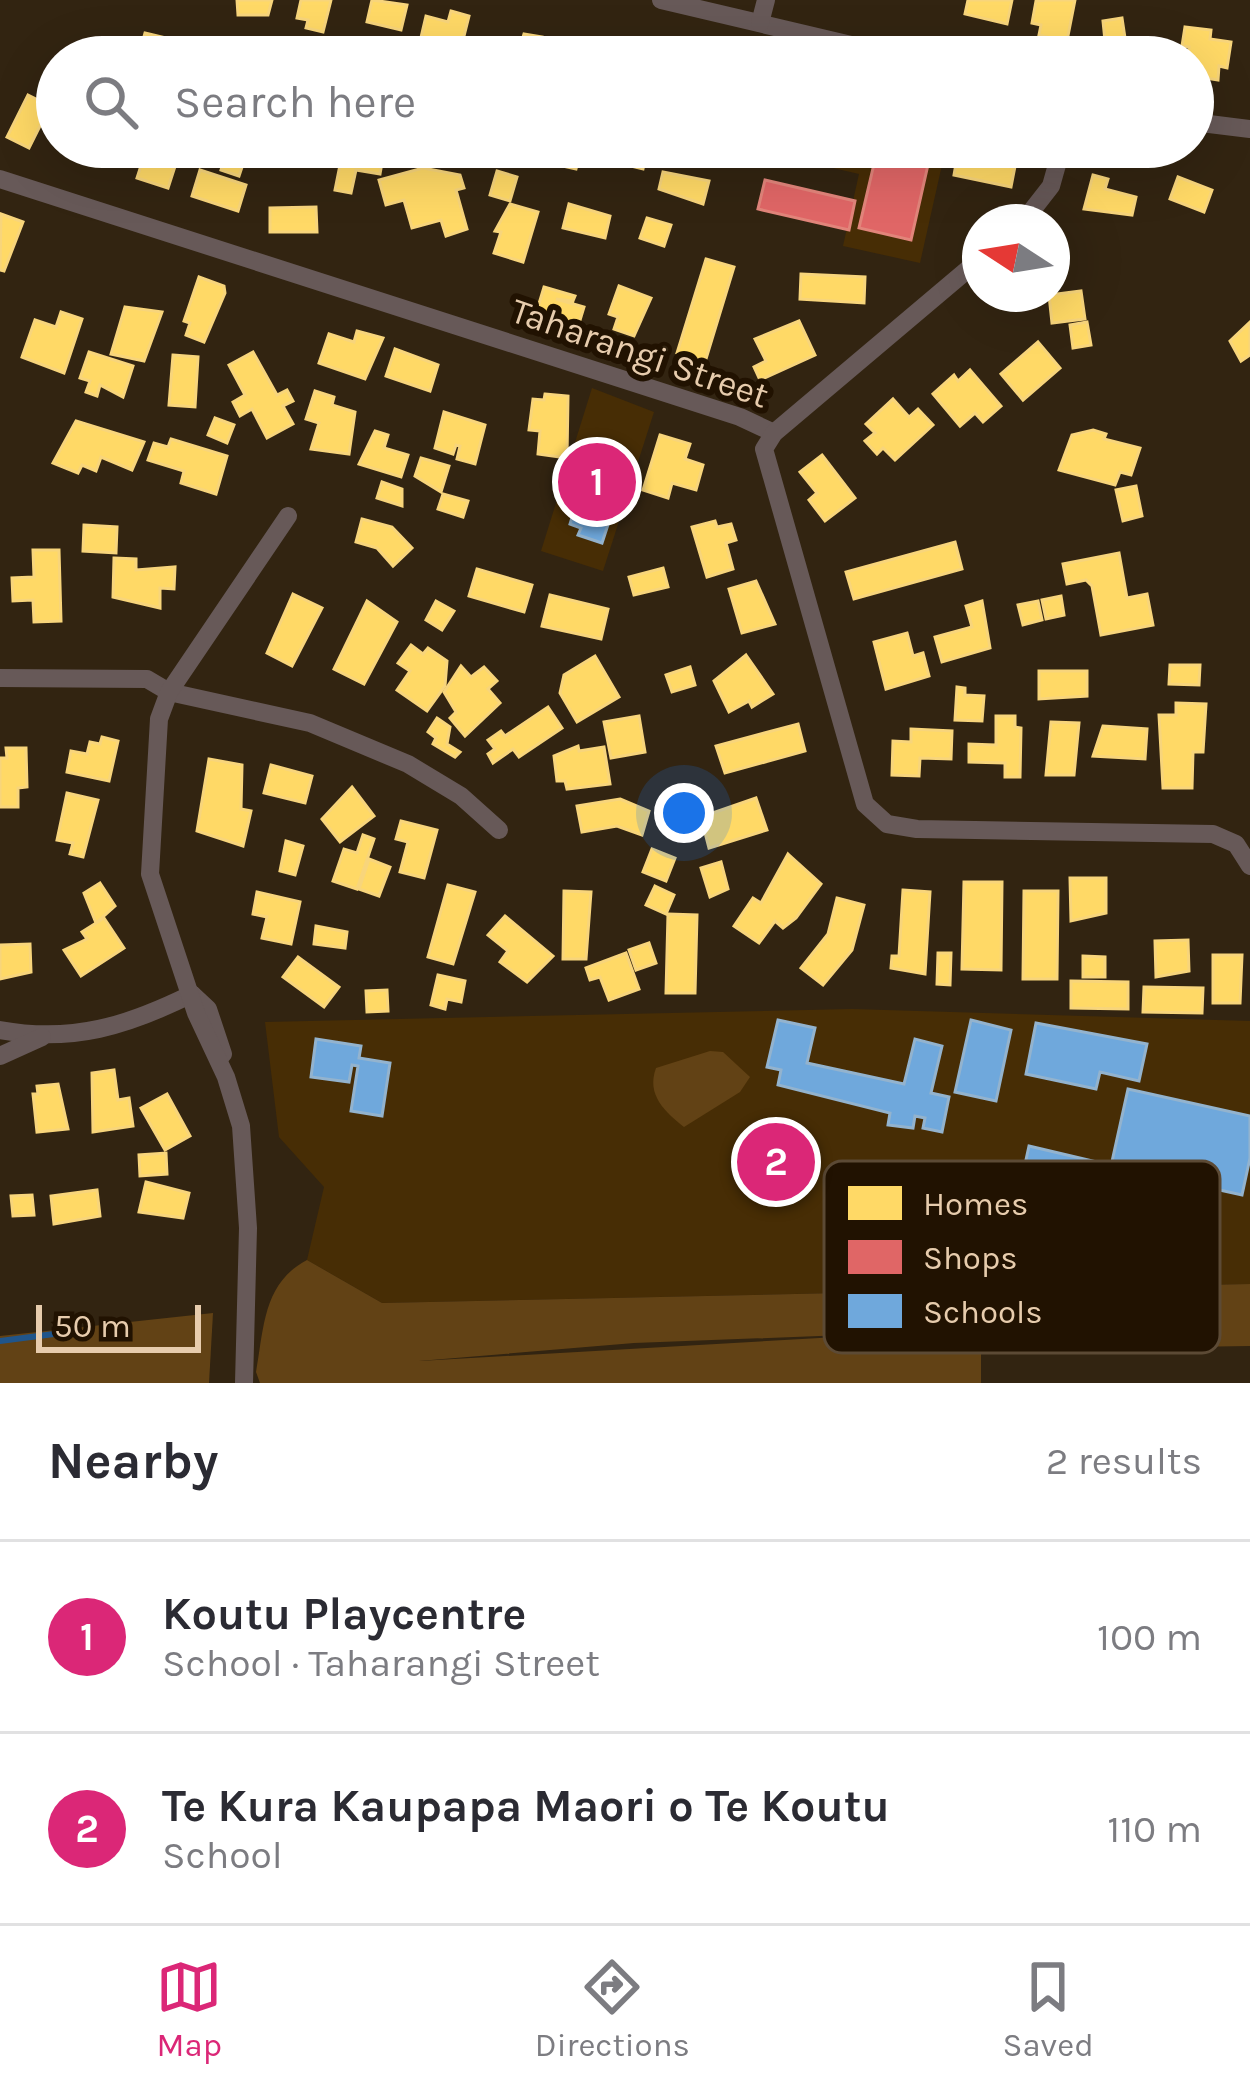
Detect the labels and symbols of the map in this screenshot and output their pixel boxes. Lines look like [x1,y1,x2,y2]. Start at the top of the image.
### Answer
north arrow [962,204,1070,312]
street label: Taharangi Street [506,289,774,417]
pin: 1 [558,437,636,527]
your location [654,783,714,843]
pin: 2 [737,1117,815,1207]
legend [824,1161,1220,1353]
text: Homes [923,1185,1028,1223]
text: Shops [923,1239,1018,1277]
text: Schools [923,1293,1043,1331]
scale bar [36,1299,201,1352]

